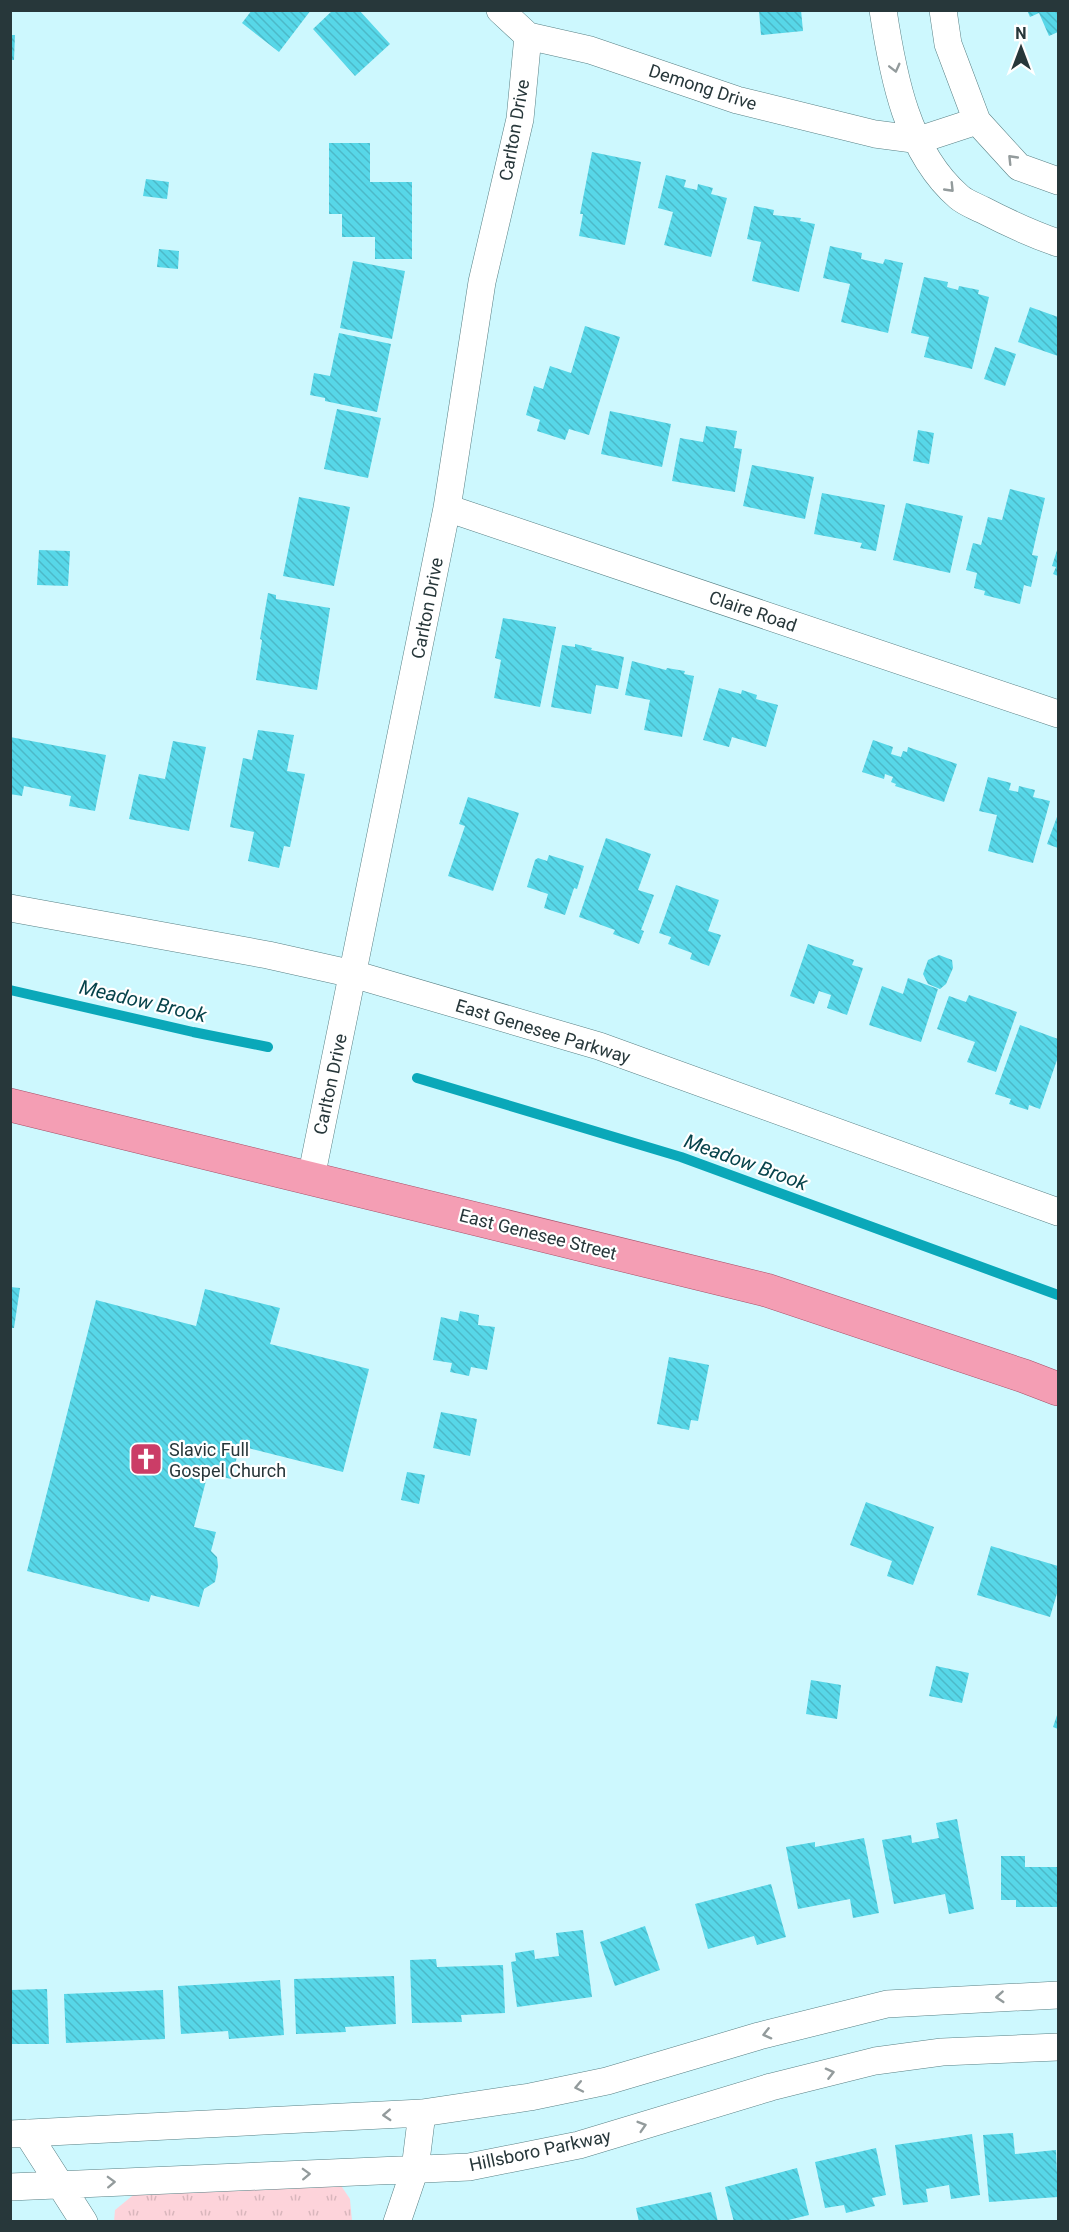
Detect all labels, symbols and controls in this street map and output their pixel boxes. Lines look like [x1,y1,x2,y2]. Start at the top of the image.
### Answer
north arrow [991,18,1051,78]
text: N [1015,24,1027,43]
street label: Demong Drive [646,60,760,114]
one-way arrow [887,63,900,73]
street label: Carlton Drive [495,78,533,182]
one-way arrow [1008,156,1019,166]
one-way arrow [943,180,954,191]
street label: Carlton Drive [407,556,447,660]
street label: Claire Road [706,586,800,636]
water label: Meadow Brook [77,975,210,1028]
street label: East Genesee Parkway [453,994,633,1068]
street label: Carlton Drive [309,1032,351,1136]
water label: Meadow Brook [681,1129,812,1196]
street label: East Genesee Street [457,1204,619,1264]
place label: Slavic Full Gospel Church [169,1439,286,1481]
church icon: Slavic Full Gospel Church [128,1441,164,1477]
one-way arrow [996,1991,1005,2004]
one-way arrow [762,2027,772,2040]
one-way arrow [825,2067,835,2080]
one-way arrow [575,2080,585,2093]
one-way arrow [382,2108,391,2121]
one-way arrow [637,2121,647,2133]
street label: Hillsboro Parkway [467,2125,613,2175]
one-way arrow [301,2167,310,2180]
one-way arrow [106,2176,115,2189]

